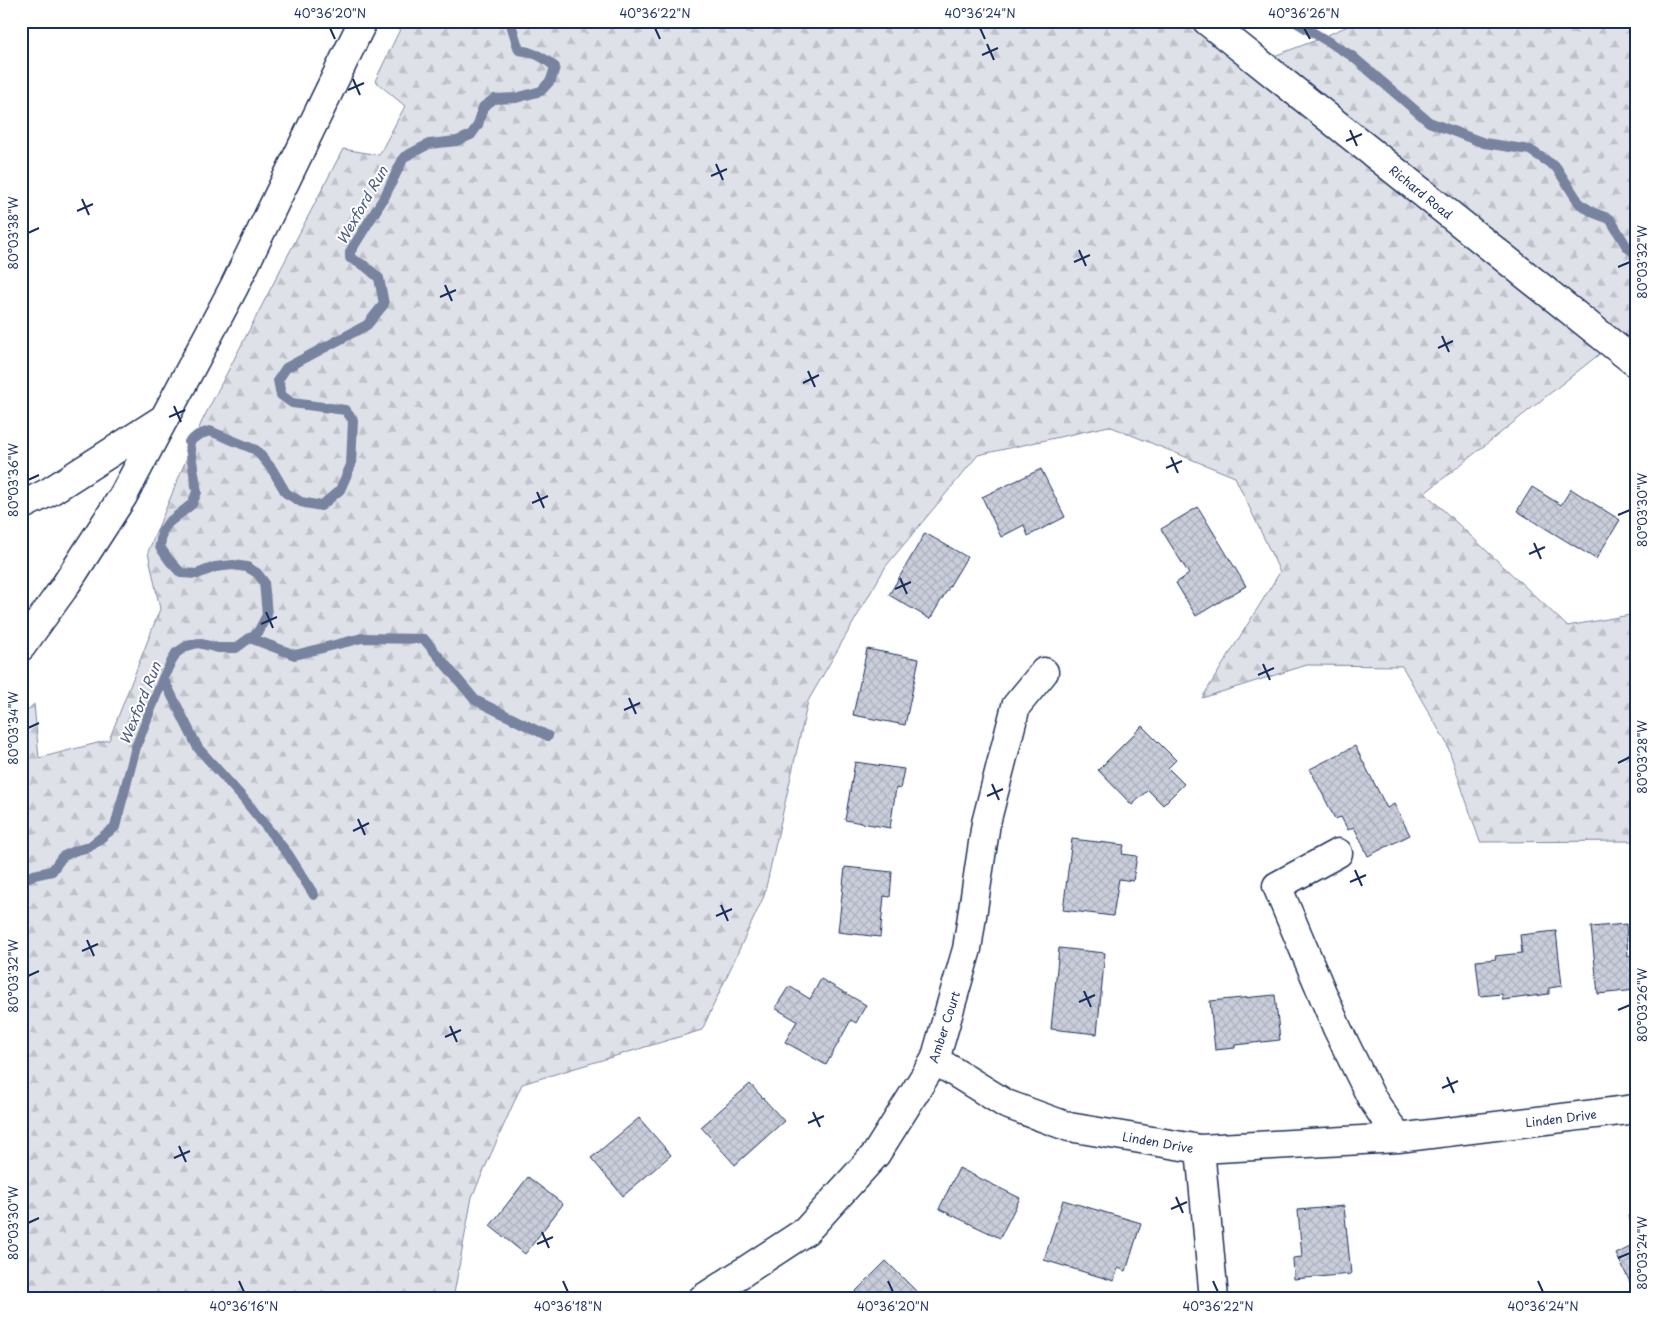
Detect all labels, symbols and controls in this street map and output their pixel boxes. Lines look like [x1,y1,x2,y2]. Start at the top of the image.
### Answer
text: 40°36'20"N [294,4,366,22]
text: 40°36'22"N [619,4,691,22]
text: 40°36'24"N [944,4,1016,22]
text: 40°36'26"N [1268,4,1340,22]
street label: Richard Road [1386,161,1456,223]
water label: Wexford Run [331,162,393,248]
text: 80°03'38"W [4,196,22,270]
text: 80°03'32"W [1633,225,1651,299]
text: 80°03'36"W [4,442,22,517]
text: 80°03'30"W [1633,472,1651,547]
water label: Wexford Run [114,658,166,747]
text: 80°03'34"W [4,691,22,765]
text: 80°03'28"W [1633,720,1651,794]
text: 80°03'32"W [4,939,22,1013]
text: 80°03'26"W [1633,967,1651,1042]
street label: Amber Court [924,989,964,1065]
street label: Linden Drive [1524,1105,1598,1131]
street label: Linden Drive [1121,1127,1195,1157]
text: 80°03'30"W [4,1185,22,1260]
text: 80°03'24"W [1633,1216,1651,1290]
text: 40°36'16"N [210,1297,278,1315]
text: 40°36'18"N [534,1297,602,1315]
text: 40°36'20"N [857,1297,929,1315]
text: 40°36'22"N [1182,1297,1254,1315]
text: 40°36'24"N [1507,1297,1579,1315]

